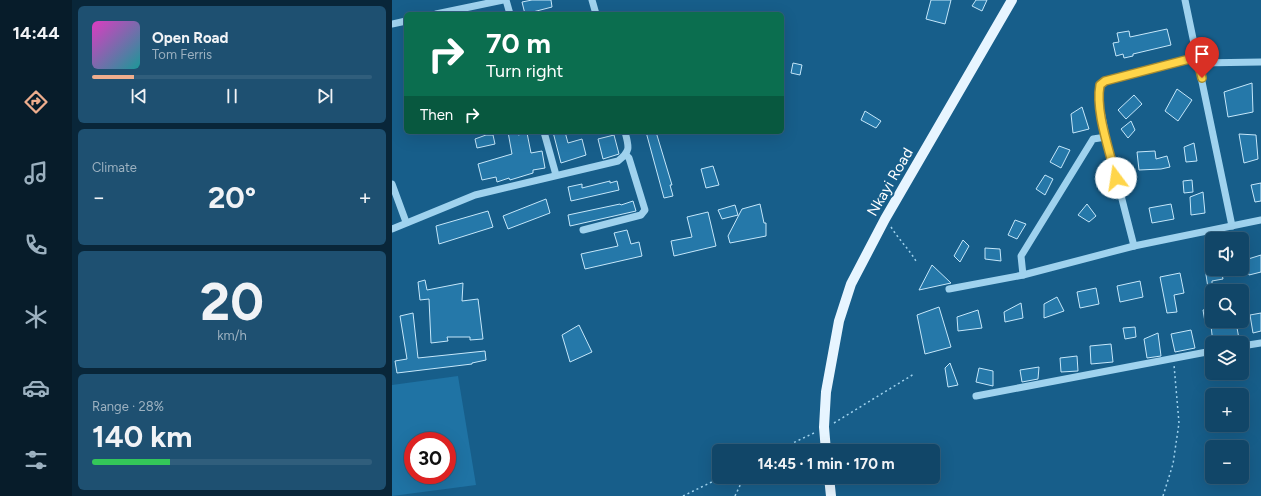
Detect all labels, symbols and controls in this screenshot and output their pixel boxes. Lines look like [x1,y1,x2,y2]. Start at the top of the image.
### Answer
text: 14:44 [12,22,60,44]
text: 70 m [486,26,551,60]
icon: right [420,28,472,80]
text: Open Road [152,29,229,47]
pin [1185,37,1219,78]
icon: arrive [1191,43,1213,65]
text: Tom Ferris [152,47,212,62]
text: Turn right [486,60,563,82]
icon: previous [128,85,150,107]
icon: pause [221,85,243,107]
icon: next [314,85,336,107]
icon: directions [22,88,50,116]
icon: right [461,104,483,126]
text: Then [420,106,453,124]
street label: Nkayi Road [863,145,917,219]
position arrow [1095,157,1137,199]
icon: music [22,159,50,187]
text: Climate [92,160,137,175]
text: 20° [208,179,256,216]
text: − [92,184,106,211]
text: + [358,184,372,211]
icon: phone [22,231,50,259]
map controls [1205,232,1249,484]
button: sound [1205,232,1249,276]
text: 20 [200,271,264,333]
button: search [1205,284,1249,328]
icon: climate [22,303,50,331]
text: km/h [217,328,247,343]
button: layers [1205,336,1249,380]
icon: car [22,374,50,402]
button: + [1205,388,1249,432]
text: Range · 28% [92,399,164,414]
text: 140 km [92,418,193,455]
speed limit sign: 30 [404,432,456,484]
button: − [1205,440,1249,484]
icon: filters [22,446,50,474]
text: 14:45 · 1 min · 170 m [757,455,895,473]

